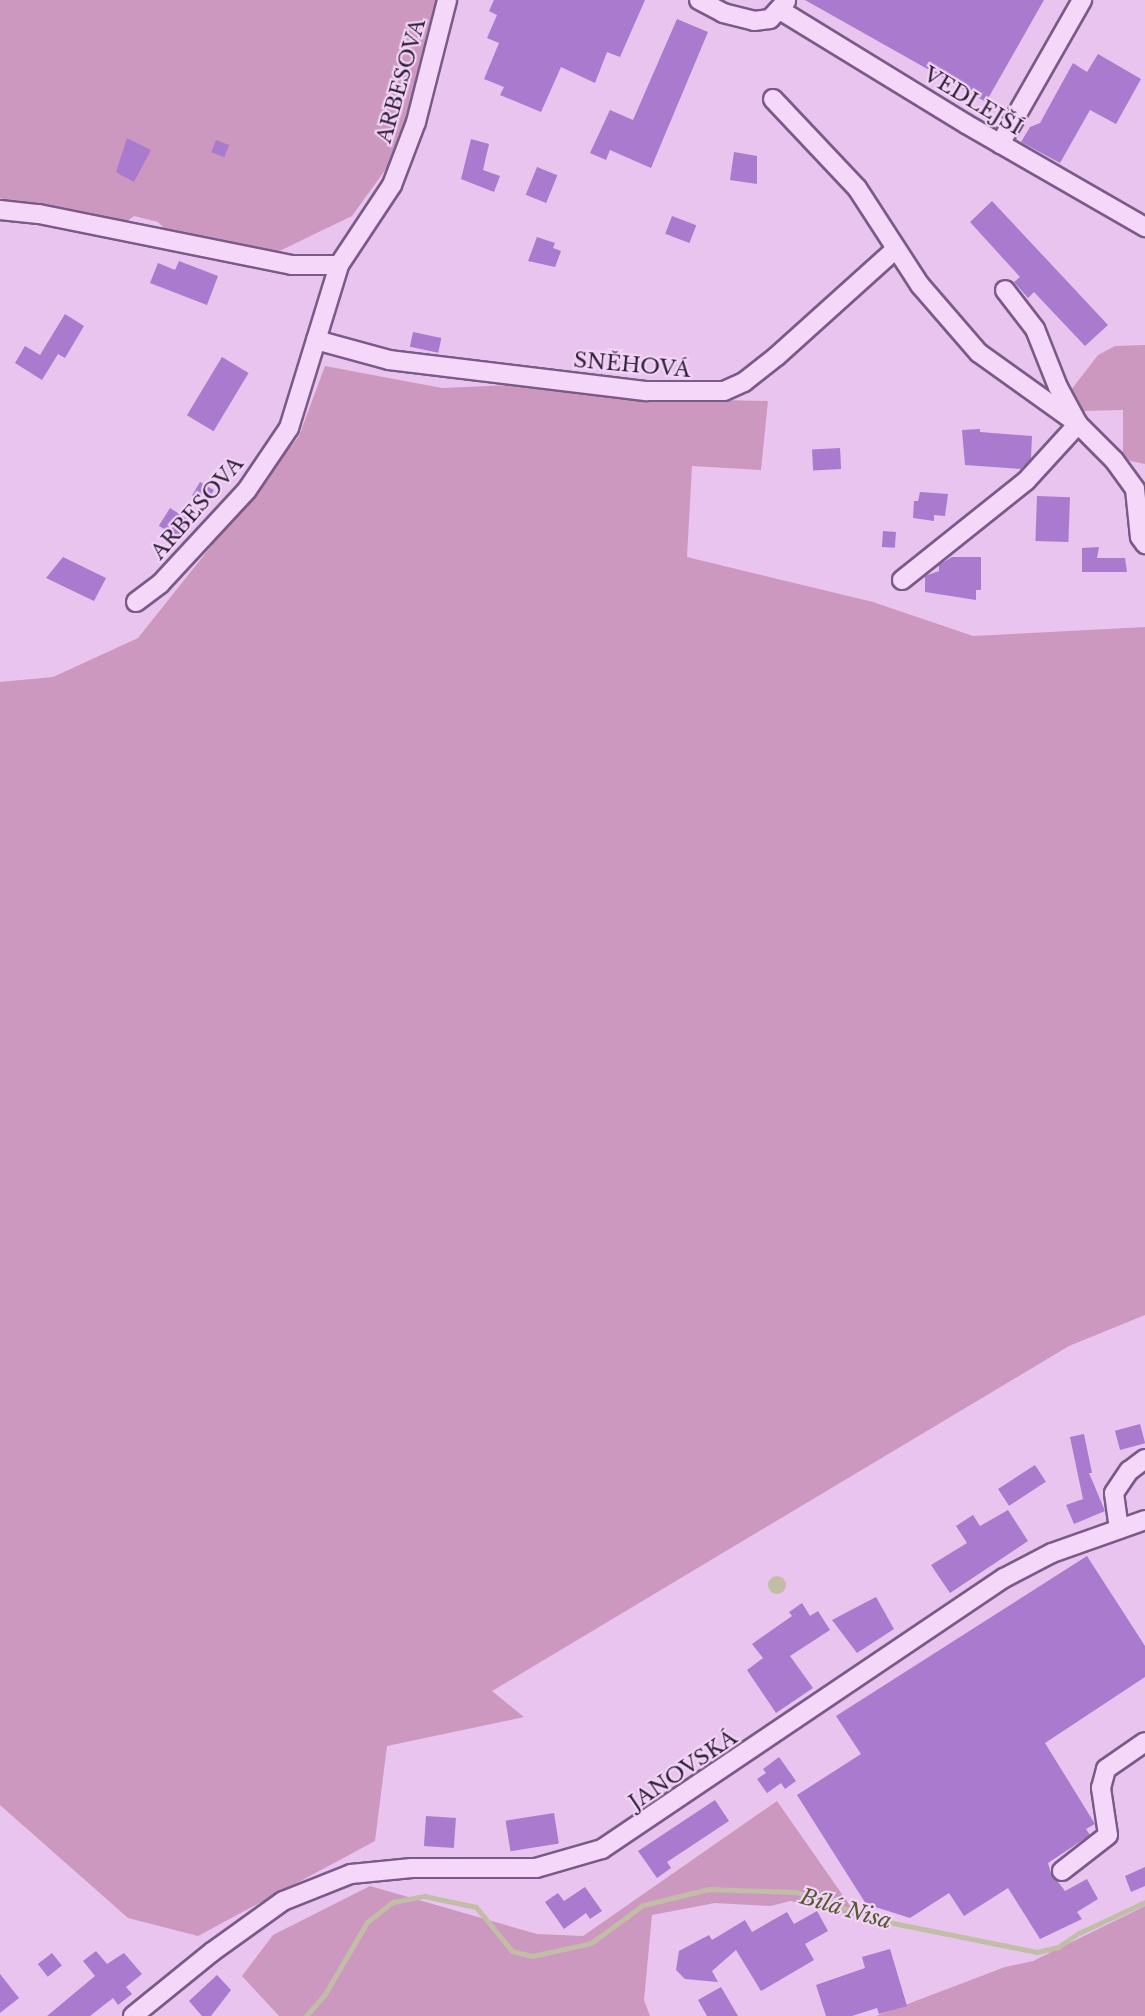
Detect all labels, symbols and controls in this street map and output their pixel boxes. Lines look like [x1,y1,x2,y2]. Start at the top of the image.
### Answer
street label: ARBESOVA [371,16,431,146]
street label: VEDLEJŠÍ [919,62,1027,140]
street label: SNĚHOVÁ [573,347,691,383]
street label: ARBESOVA [146,451,248,565]
street label: JANOVSKÁ [624,1725,742,1815]
water label: Bílá Nisa [797,1883,895,1935]

